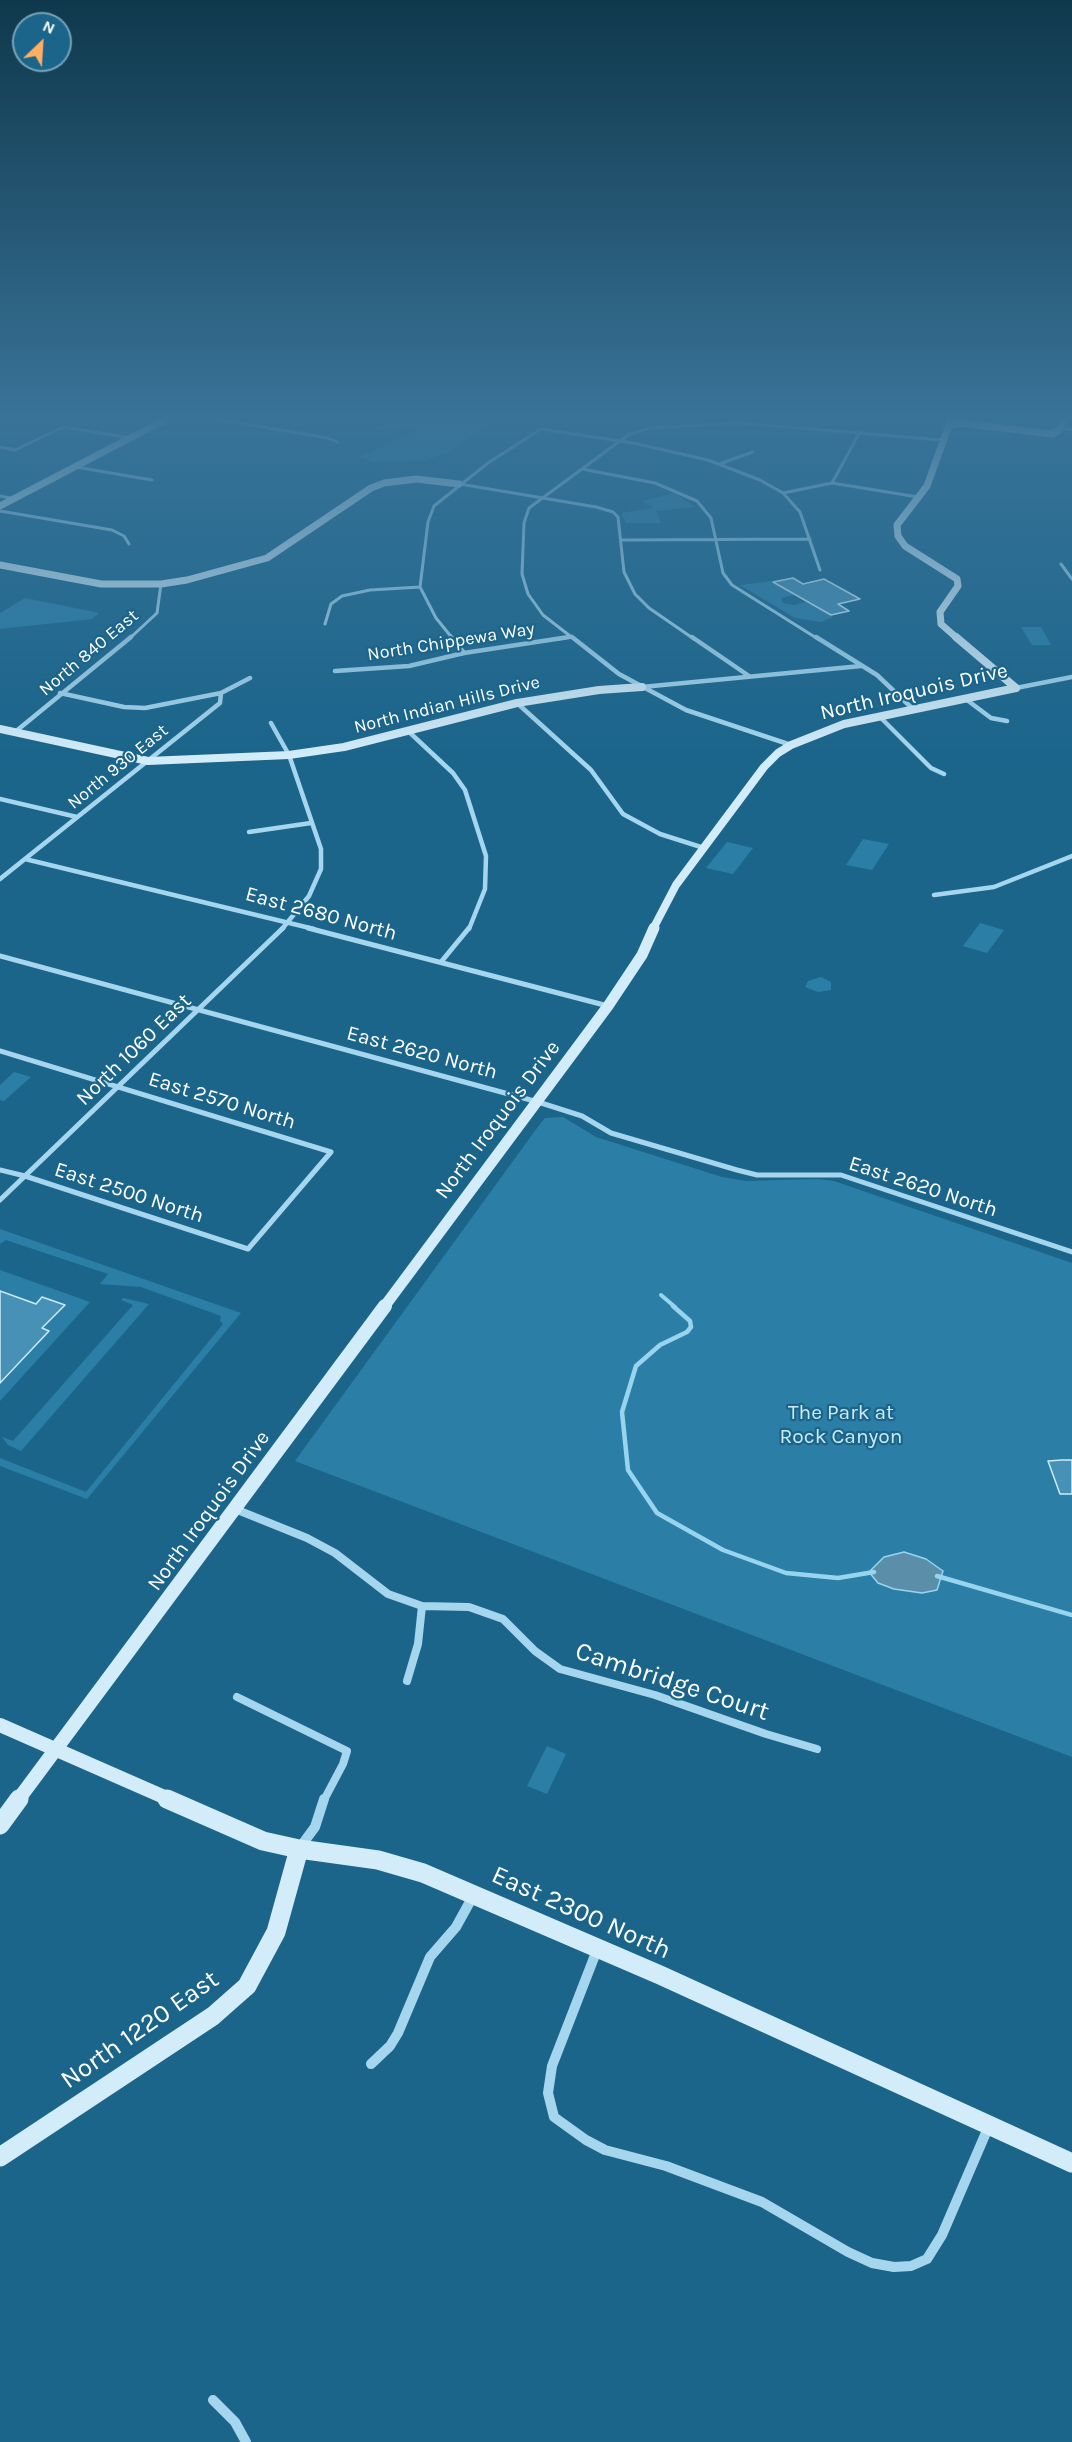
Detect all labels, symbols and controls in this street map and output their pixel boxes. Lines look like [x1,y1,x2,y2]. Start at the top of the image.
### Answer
north arrow [12,12,72,72]
text: N [40,16,58,38]
street label: North 840 East [35,605,143,701]
street label: North Chippewa Way [366,618,536,666]
street label: North Iroquois Drive [818,658,1010,726]
street label: North Indian Hills Drive [352,671,542,739]
street label: North 930 East [63,720,173,814]
street label: East 2680 North [242,882,400,946]
street label: North 1060 East [71,989,197,1111]
street label: East 2620 North [344,1021,500,1085]
street label: North Iroquois Drive [430,1036,566,1204]
street label: East 2570 North [145,1067,299,1135]
street label: East 2620 North [845,1151,1001,1223]
street label: East 2500 North [51,1157,207,1229]
park label: The Park at Rock Canyon [779,1400,903,1450]
street label: North Iroquois Drive [142,1426,276,1596]
street label: Cambridge Court [571,1636,773,1728]
street label: East 2300 North [487,1860,675,1966]
street label: North 1220 East [55,1964,225,2096]

